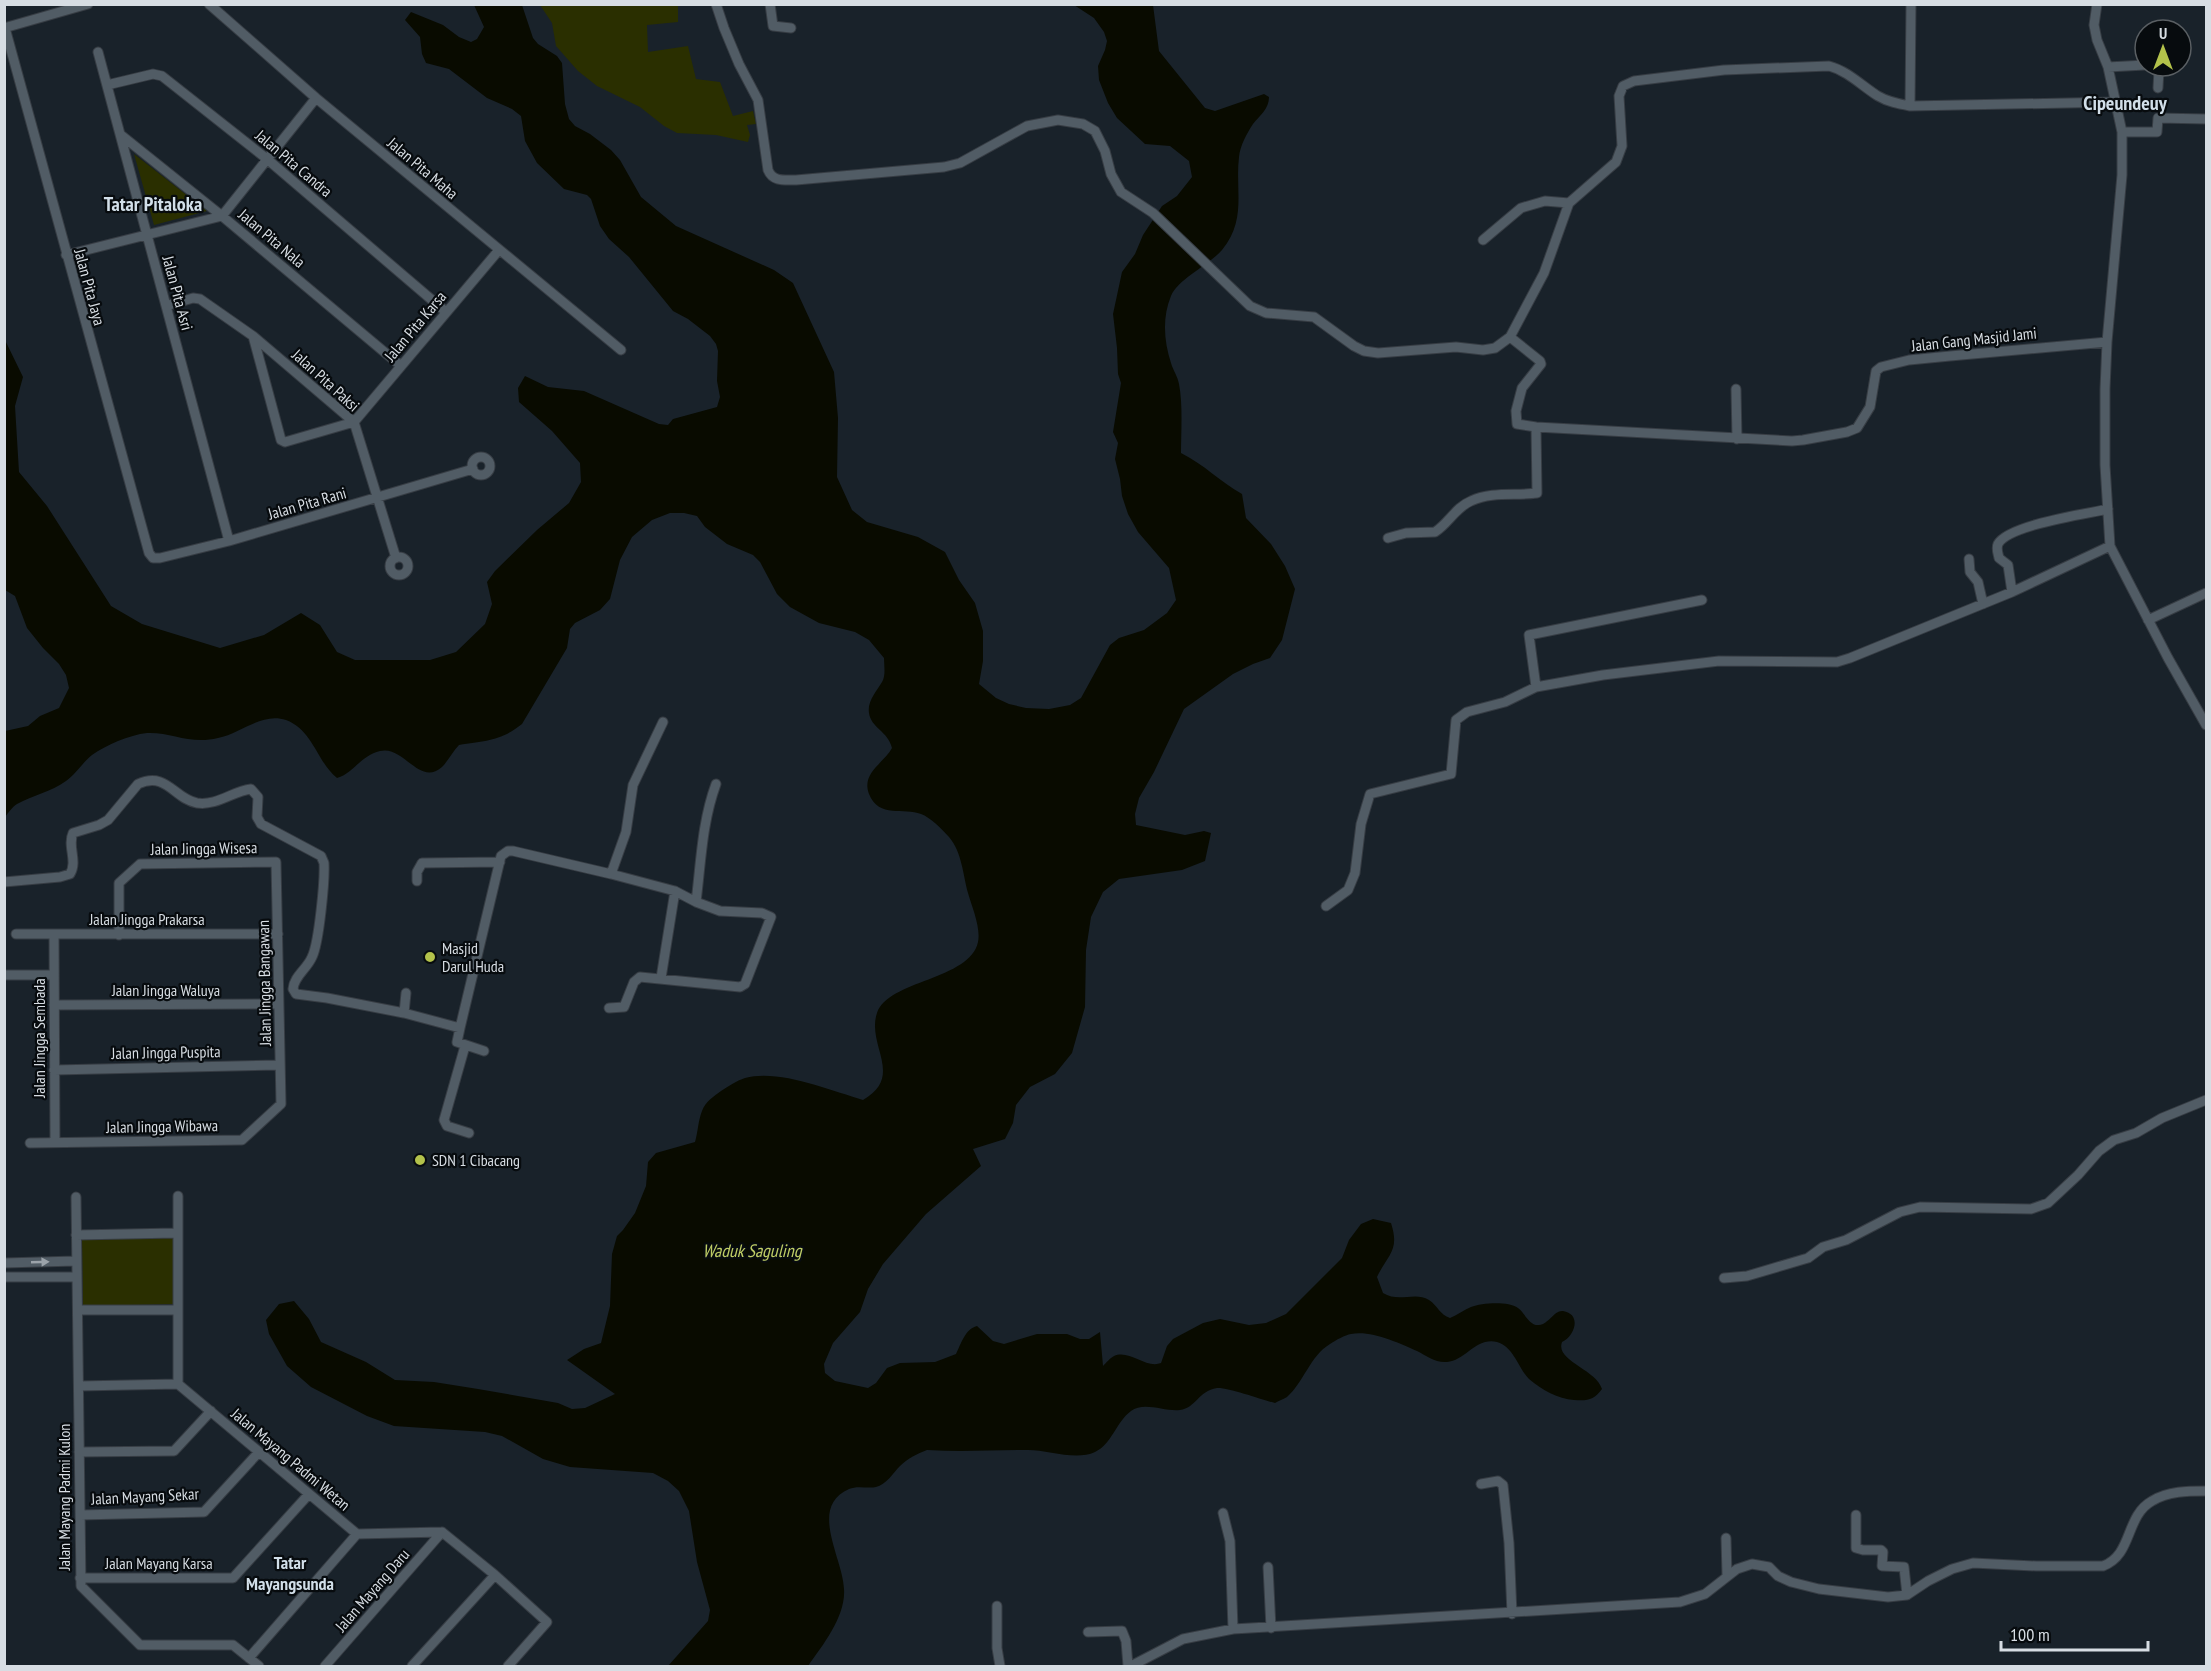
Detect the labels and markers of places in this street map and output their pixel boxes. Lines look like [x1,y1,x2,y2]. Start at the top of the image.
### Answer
place label: Masjid Darul Huda [442,938,504,976]
marker: Masjid Darul Huda [423,950,437,964]
place label: SDN 1 Cibacang [432,1150,520,1170]
marker: SDN 1 Cibacang [413,1153,427,1167]

